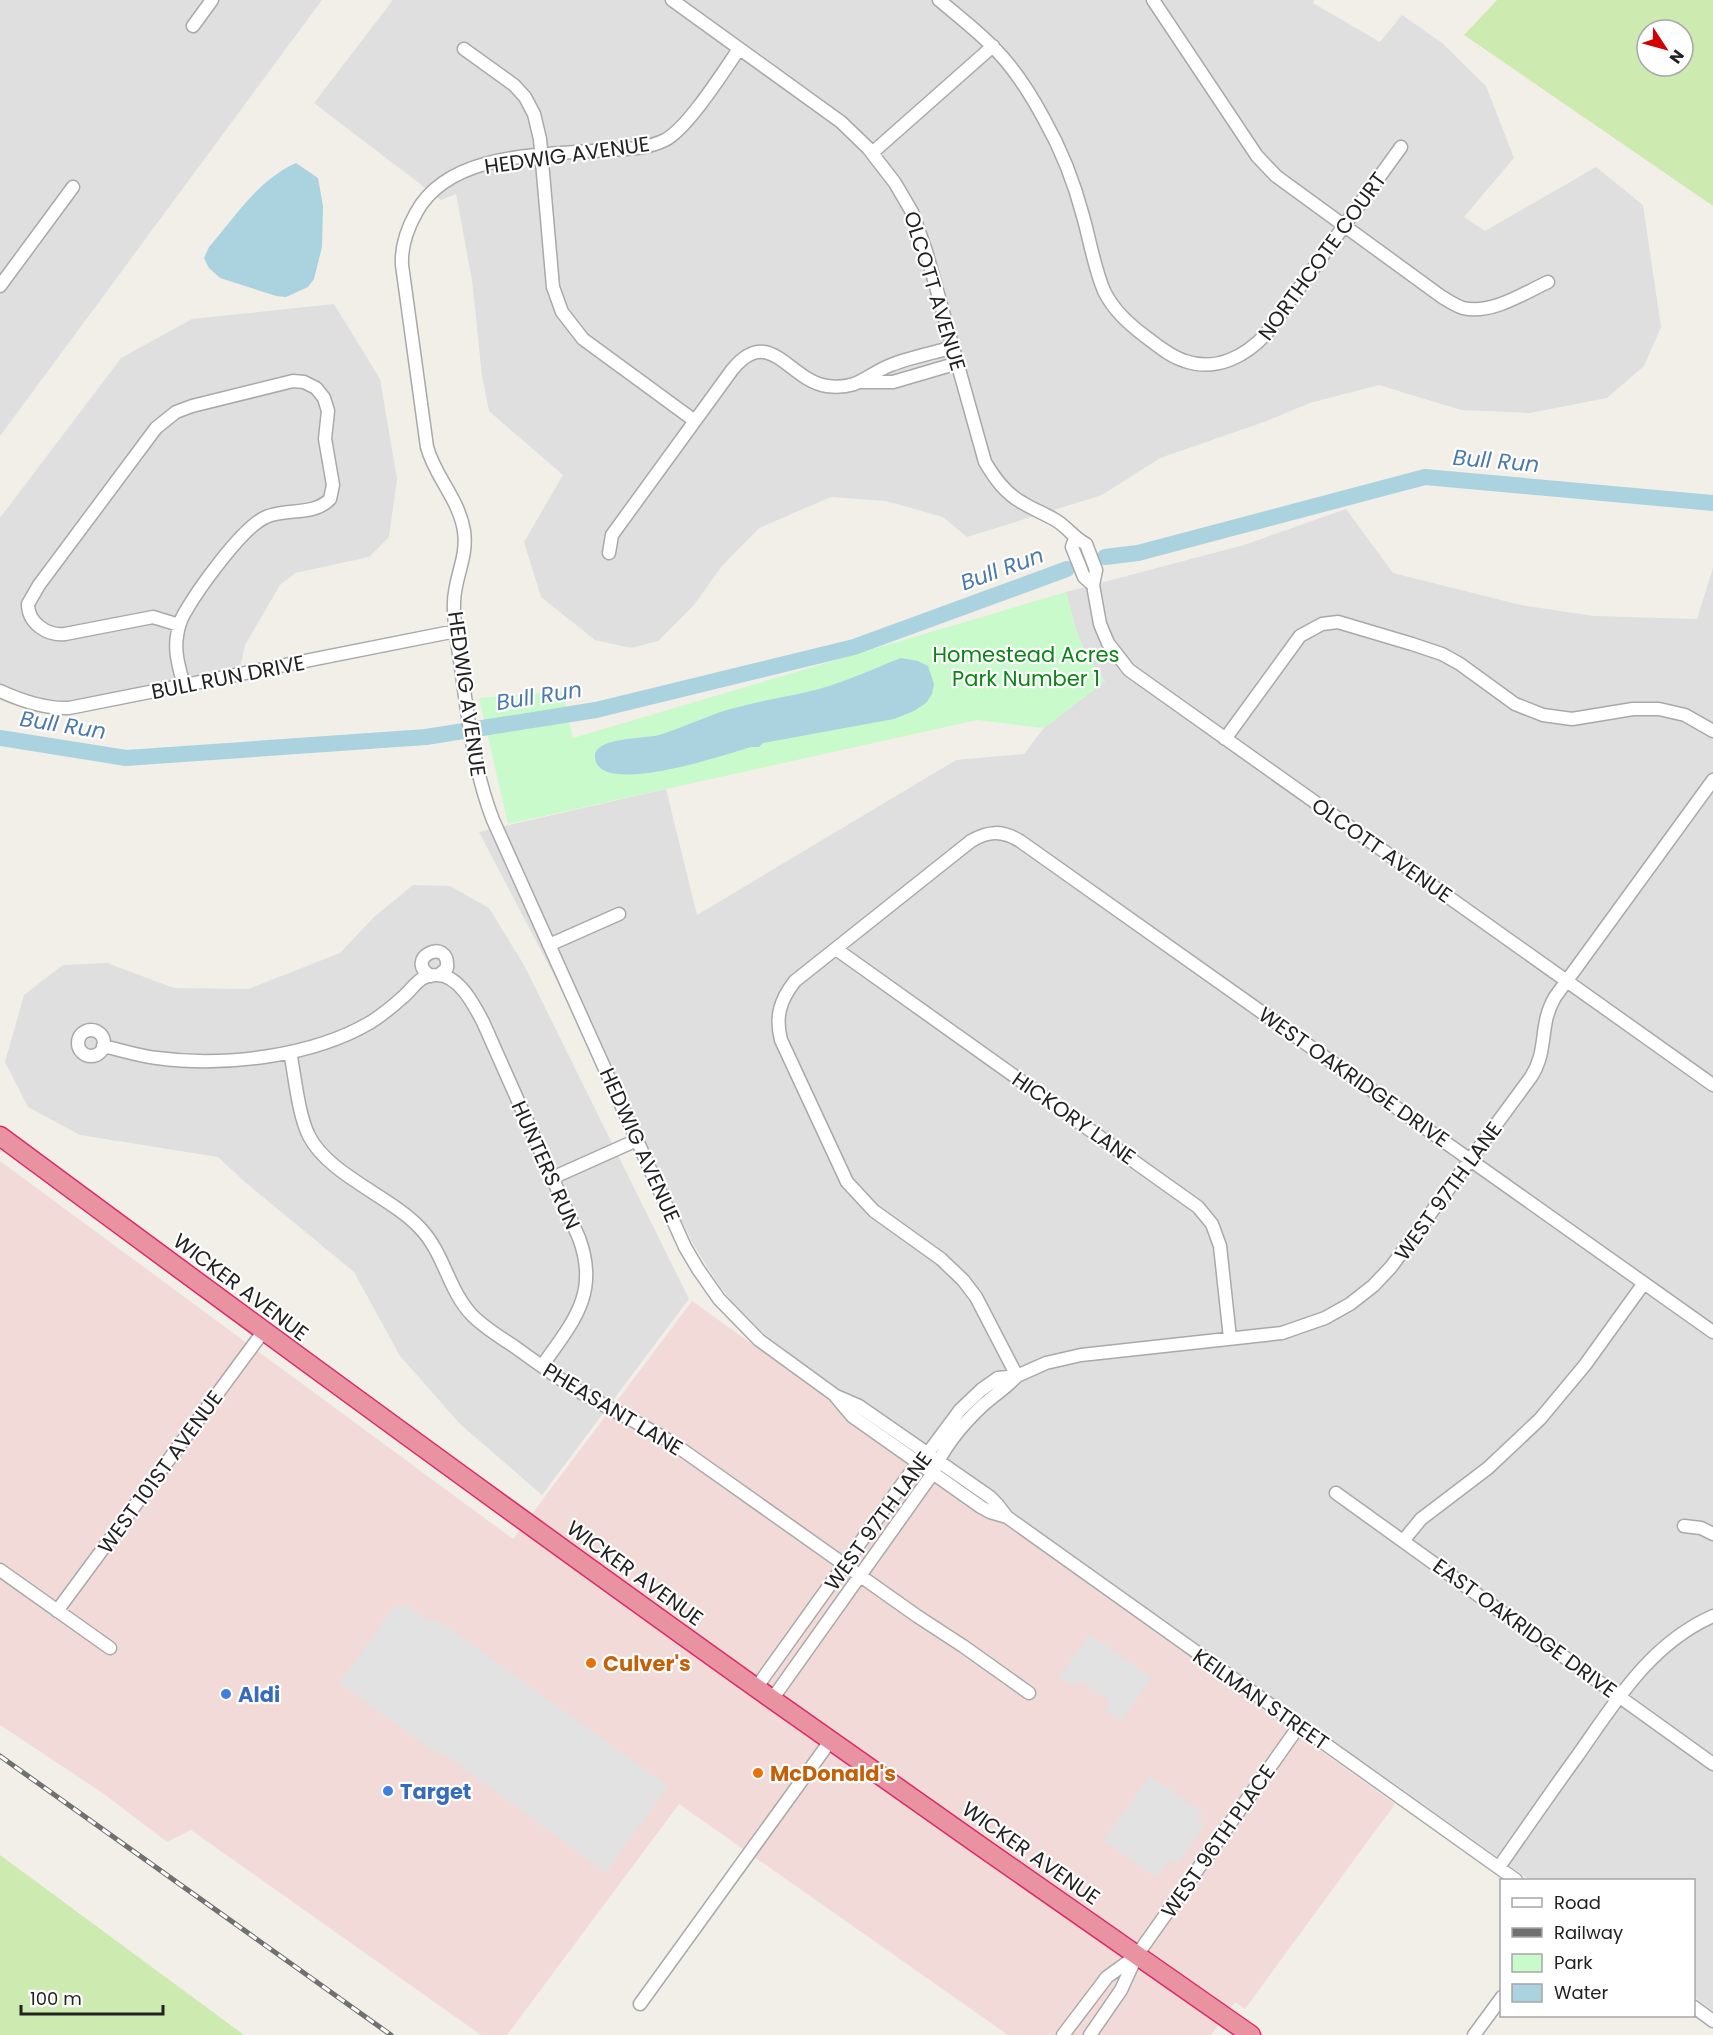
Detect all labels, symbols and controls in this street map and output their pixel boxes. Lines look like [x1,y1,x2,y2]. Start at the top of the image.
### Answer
north arrow [1635,18,1695,78]
text: N [1664,45,1690,68]
street label: HEDWIG AVENUE [482,129,652,181]
street label: NORTHCOTE COURT [1251,166,1393,346]
street label: OLCOTT AVENUE [897,208,973,374]
water label: Bull Run [1452,442,1540,480]
water label: Bull Run [956,540,1048,598]
street label: HEDWIG AVENUE [441,609,493,779]
park label: Homestead Acres Park Number 1 [933,640,1119,693]
street label: BULL RUN DRIVE [149,648,307,706]
water label: Bull Run [494,674,584,718]
water label: Bull Run [18,703,108,747]
street label: OLCOTT AVENUE [1306,791,1458,909]
street label: WEST OAKRIDGE DRIVE [1253,1000,1455,1154]
street label: HEDWIG AVENUE [593,1063,687,1227]
street label: HICKORY LANE [1007,1065,1141,1171]
street label: HUNTERS RUN [505,1096,587,1234]
street label: WEST 97TH LANE [1388,1116,1508,1266]
street label: WICKER AVENUE [167,1227,315,1347]
street label: PHEASANT LANE [538,1356,688,1462]
street label: WEST 101ST AVENUE [91,1384,229,1560]
street label: WEST 97TH LANE [818,1446,938,1596]
street label: WICKER AVENUE [561,1514,709,1632]
street label: EAST OAKRIDGE DRIVE [1427,1551,1623,1705]
street label: KEILMAN STREET [1187,1641,1335,1757]
place label: Culver's [603,1649,691,1678]
marker: Culver's [584,1656,598,1670]
place label: Aldi [238,1680,280,1709]
marker: Aldi [219,1687,233,1701]
place label: McDonald's [770,1759,896,1788]
street label: WEST 96TH PLACE [1154,1759,1282,1923]
marker: McDonald's [751,1766,765,1780]
place label: Target [400,1777,471,1806]
marker: Target [381,1784,395,1798]
street label: WICKER AVENUE [956,1795,1106,1911]
legend [1500,1879,1695,2017]
text: Road [1554,1890,1601,1915]
text: Railway [1554,1920,1623,1945]
text: Park [1554,1950,1593,1975]
scale bar [21,1978,164,2016]
text: Water [1554,1980,1608,2005]
text: 100 m [30,1986,82,2011]

